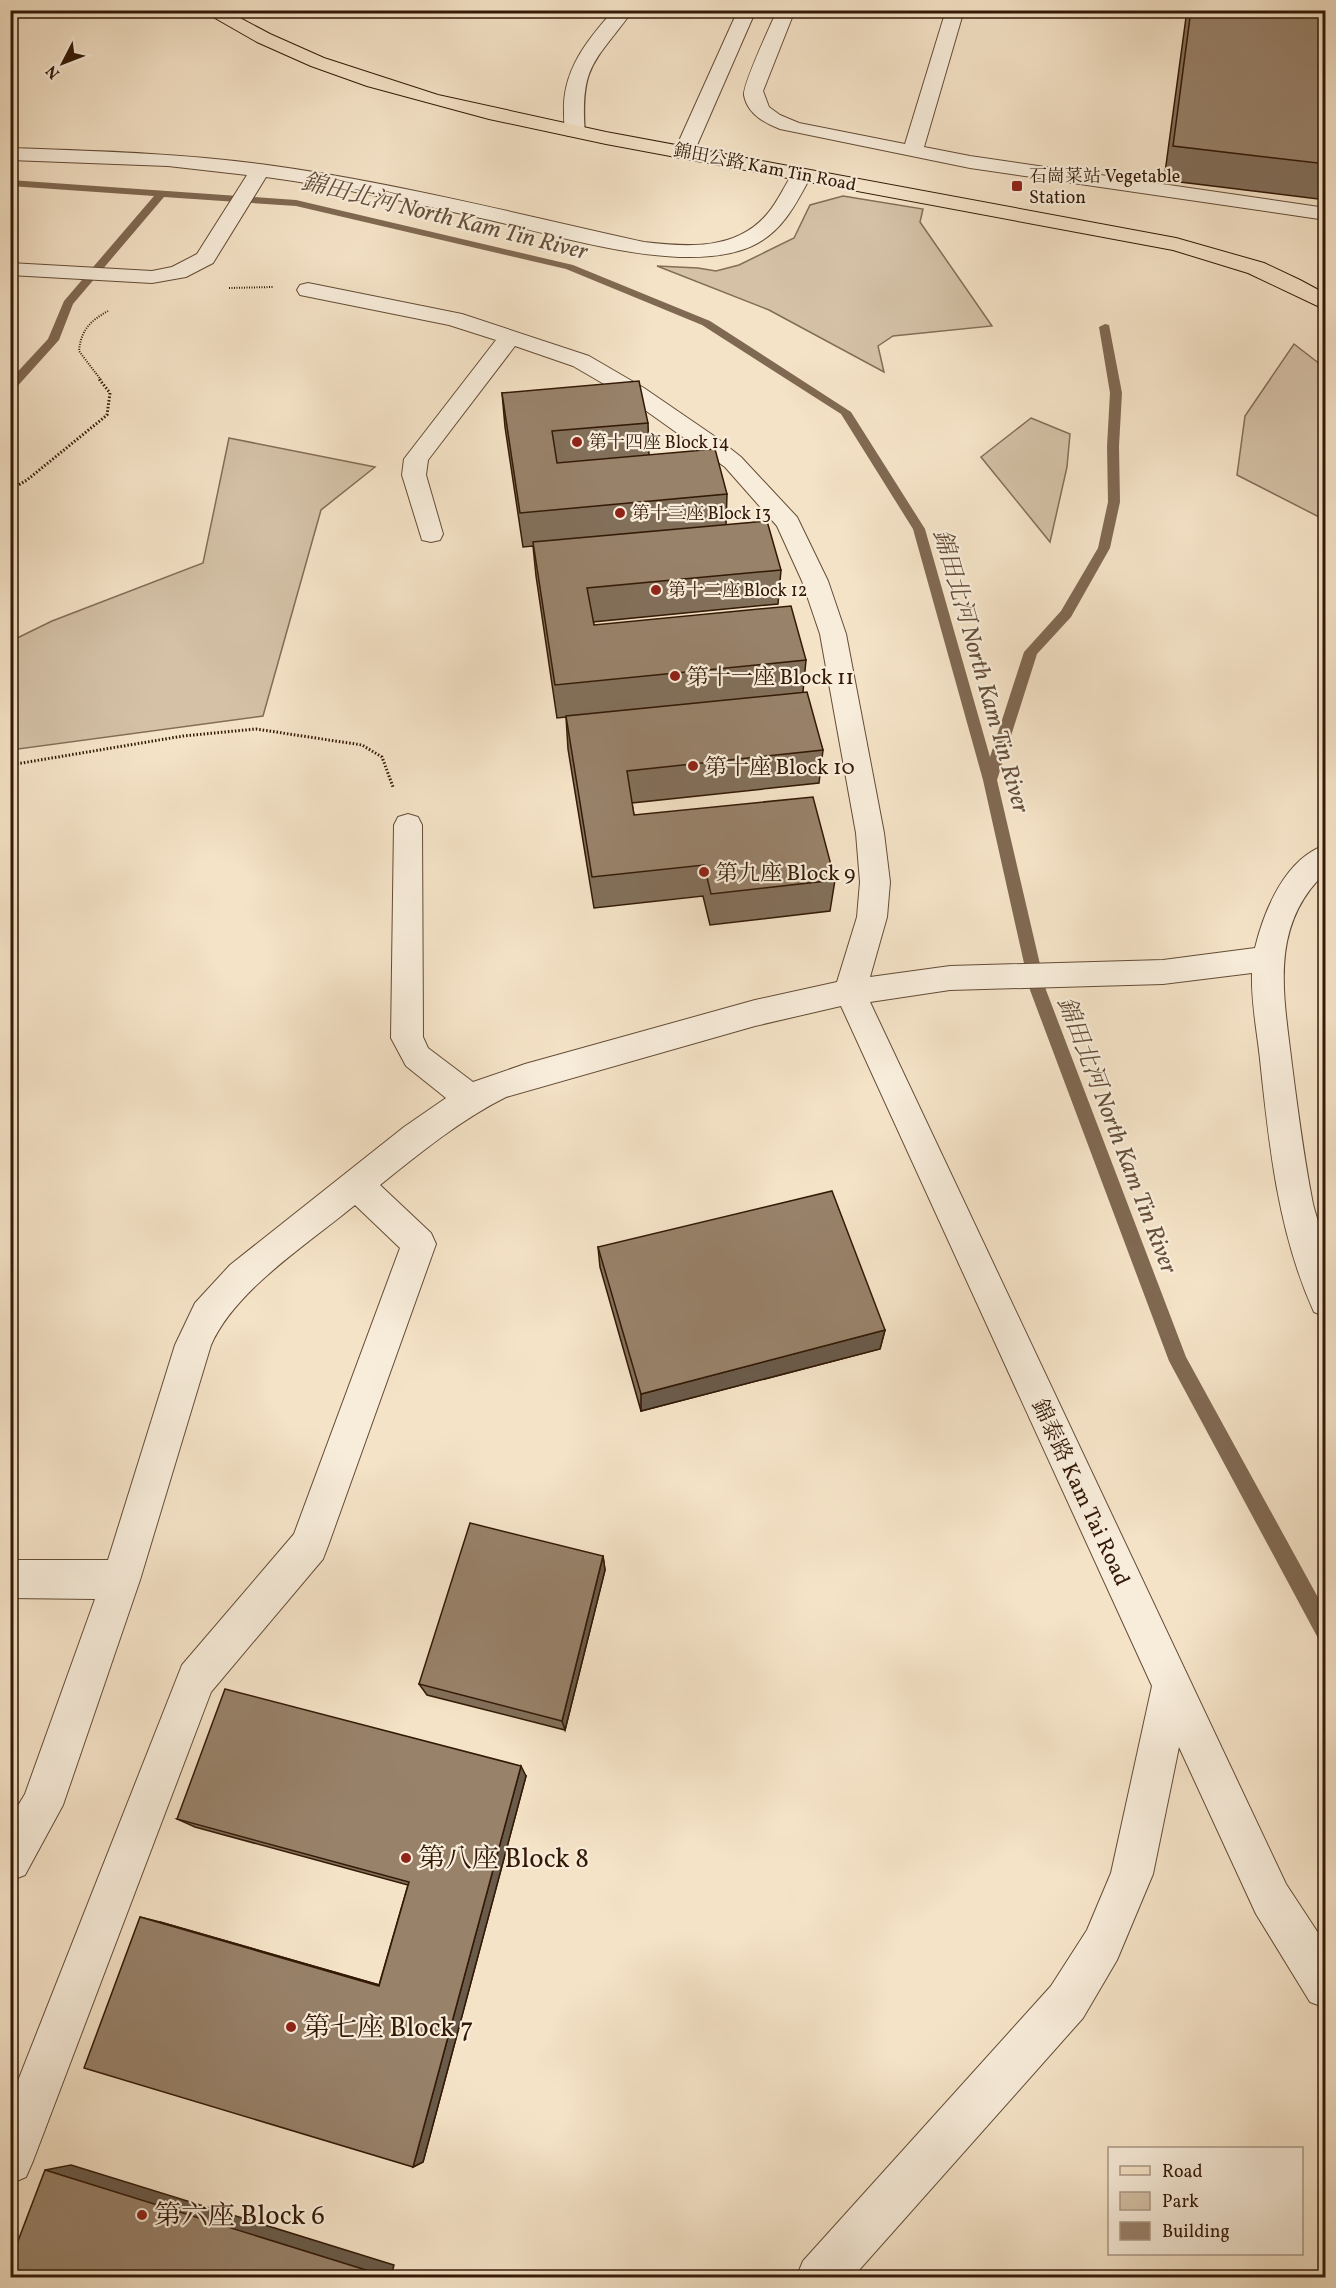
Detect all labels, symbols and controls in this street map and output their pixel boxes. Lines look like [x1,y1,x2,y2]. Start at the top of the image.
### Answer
north arrow [33,33,93,93]
text: N [41,60,65,83]
street label: 錦田公路 Kam Tin Road [671,138,858,198]
place label: 石崗菜站 Vegetable Station [1029,165,1180,211]
water label: 錦田北河 North Kam Tin River [298,166,592,270]
marker: 石崗菜站 Vegetable Station [1010,179,1024,193]
place label: 第十四座 Block 14 [589,431,730,456]
marker: 第十四座 Block 14 [570,435,584,449]
place label: 第十三座 Block 13 [632,502,771,527]
marker: 第十三座 Block 13 [613,506,627,520]
water label: 錦田北河 North Kam Tin River [923,526,1037,819]
place label: 第十二座 Block 12 [668,579,807,604]
marker: 第十二座 Block 12 [649,583,663,597]
place label: 第十一座 Block 11 [687,663,854,694]
marker: 第十一座 Block 11 [668,669,682,683]
place label: 第十座 Block 10 [705,753,855,784]
marker: 第十座 Block 10 [686,759,700,773]
place label: 第九座 Block 9 [716,859,855,890]
marker: 第九座 Block 9 [697,865,711,879]
water label: 錦田北河 North Kam Tin River [1048,992,1185,1280]
street label: 錦泰路 Kam Tai Road [1023,1395,1137,1591]
place label: 第八座 Block 8 [418,1841,589,1879]
marker: 第八座 Block 8 [399,1851,413,1865]
place label: 第七座 Block 7 [303,2010,473,2048]
marker: 第七座 Block 7 [284,2020,298,2034]
legend [1108,2147,1303,2255]
text: Road [1162,2160,1203,2185]
text: Park [1162,2190,1199,2215]
place label: 第六座 Block 6 [154,2198,325,2236]
marker: 第六座 Block 6 [135,2208,149,2222]
text: Building [1162,2220,1230,2245]

